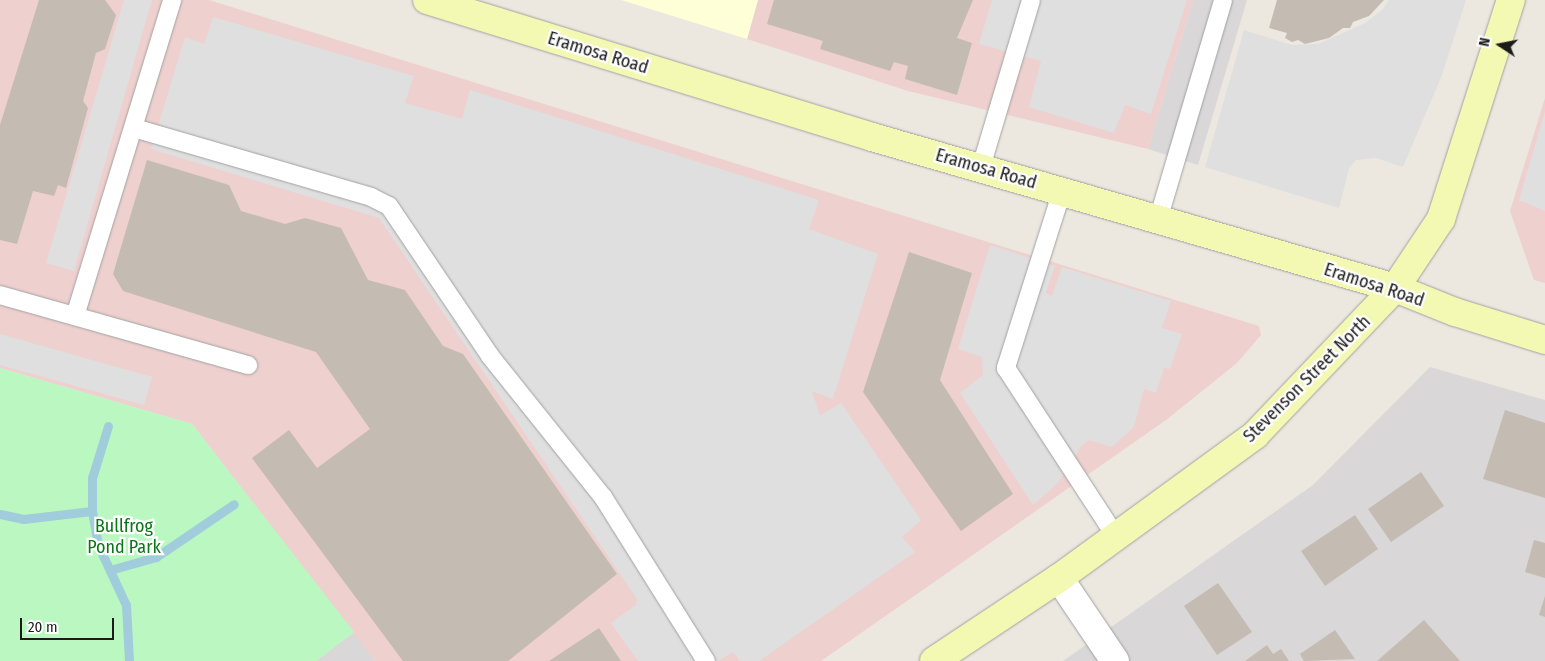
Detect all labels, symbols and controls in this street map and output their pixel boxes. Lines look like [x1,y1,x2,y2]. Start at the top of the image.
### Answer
north arrow [1475,20,1525,70]
street label: Eramosa Road [545,27,651,79]
text: N [1476,36,1494,48]
street label: Eramosa Road [933,144,1039,194]
street label: Eramosa Road [1321,259,1427,311]
street label: Stevenson Street North [1239,311,1375,447]
park label: Bullfrog Pond Park [87,516,161,558]
scale bar [22,608,116,640]
text: 20 m [28,618,58,636]

